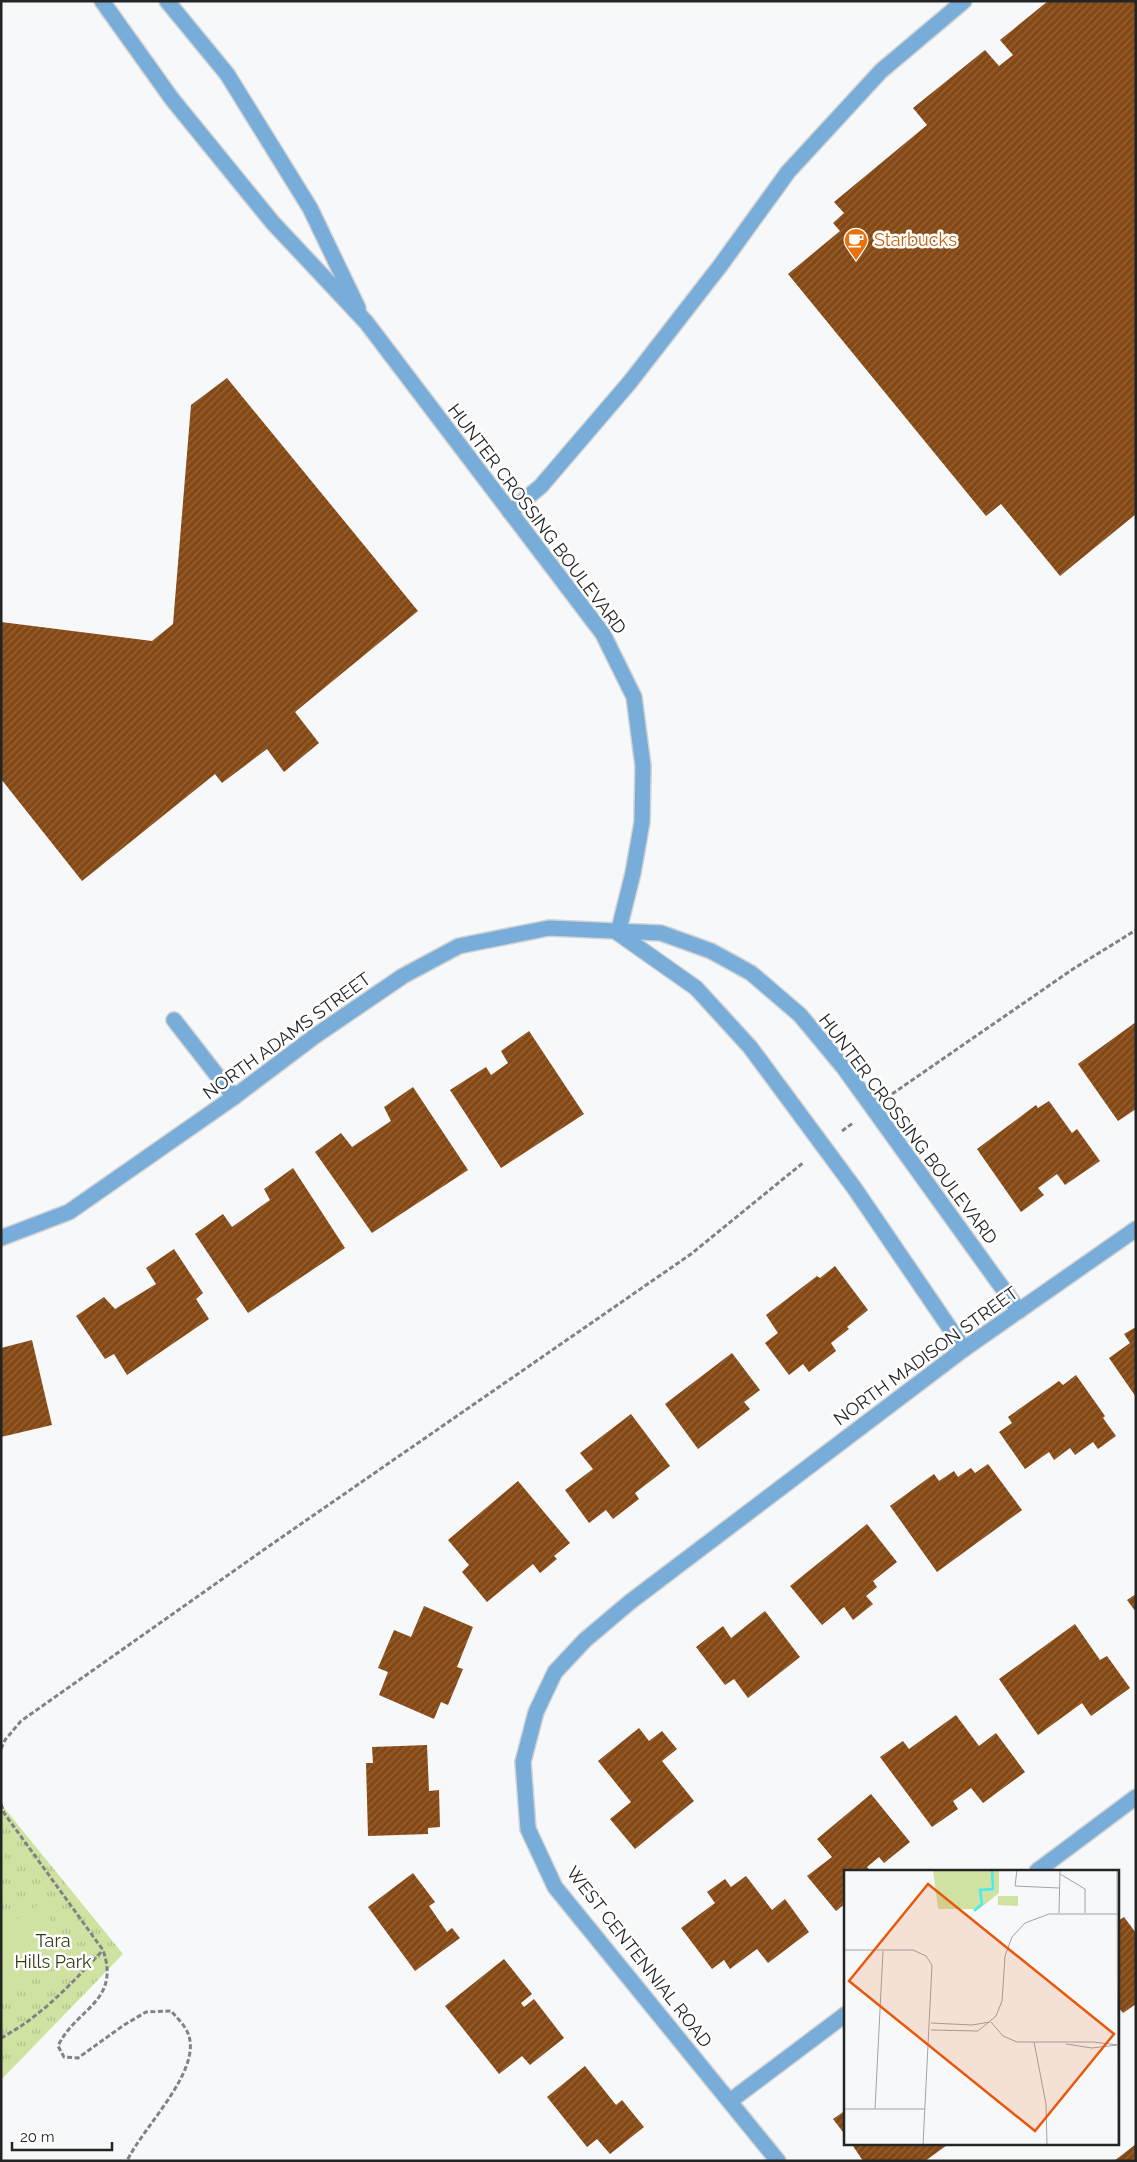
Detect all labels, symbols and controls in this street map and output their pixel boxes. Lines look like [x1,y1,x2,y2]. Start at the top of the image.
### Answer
cafe icon: Starbucks [843,227,869,261]
place label: Starbucks [874,229,957,250]
street label: HUNTER CROSSING BOULEVARD [444,399,631,638]
street label: NORTH ADAMS STREET [199,968,375,1103]
street label: HUNTER CROSSING BOULEVARD [815,1009,1002,1248]
street label: NORTH MADISON STREET [829,1282,1022,1430]
street label: WEST CENTENNIAL ROAD [562,1862,717,2051]
inset map [844,1870,1120,2144]
park label: Tara Hills Park [14,1930,92,1972]
scale bar [12,2120,112,2152]
text: 20 m [20,2128,55,2146]

